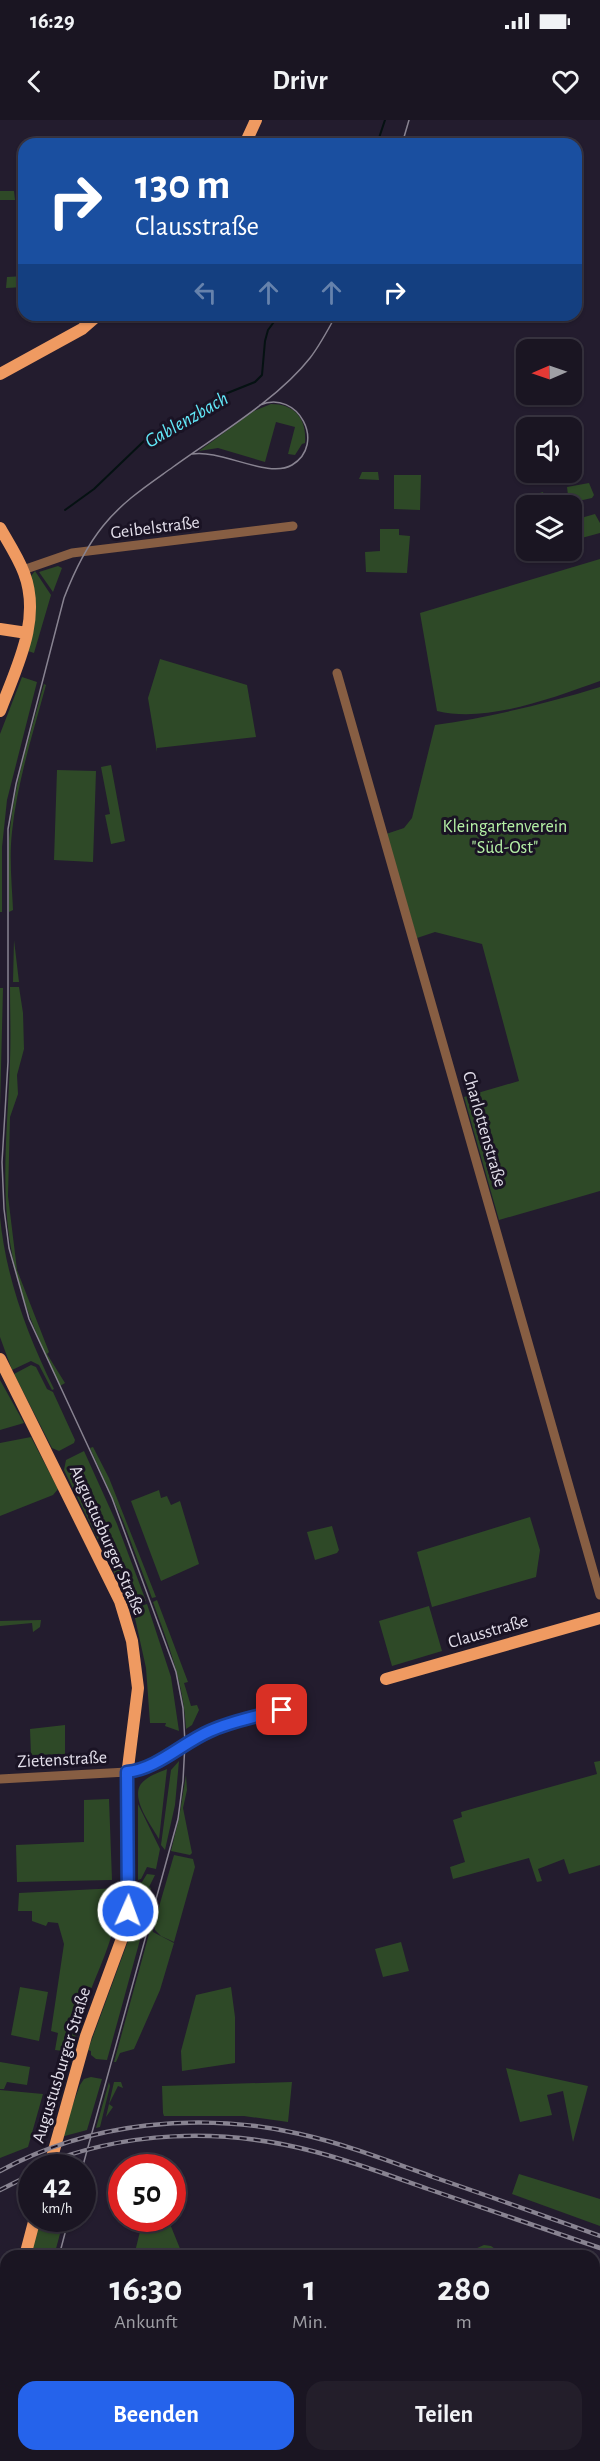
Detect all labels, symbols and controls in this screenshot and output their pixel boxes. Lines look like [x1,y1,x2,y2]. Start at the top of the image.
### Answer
text: 16:29 [30,10,75,32]
icon: back [18,65,51,98]
icon: heart [549,65,582,98]
text: Drivr [272,67,328,94]
icon: right [36,162,114,240]
text: 130 m [135,164,230,206]
text: Clausstraße [135,213,259,240]
icon: left [189,276,222,309]
icon: ahead [252,276,285,309]
icon: ahead [315,276,348,309]
icon: right [378,276,411,309]
north arrow [516,339,582,405]
map controls [516,339,582,561]
water label: Gablenzbach [141,388,232,452]
button: sound [516,417,582,483]
button: layers [516,495,582,561]
street label: Geibelstraße [110,514,201,542]
park label: Kleingartenverein "Süd-Ost" [443,818,567,857]
street label: Charlottenstraße [459,1069,509,1189]
street label: Augustusburger Straße [66,1463,148,1618]
street label: Clausstraße [446,1612,530,1652]
pin [256,1684,307,1735]
icon: arrive [265,1693,298,1726]
street label: Zietenstraße [17,1749,107,1771]
position arrow [96,1879,160,1943]
street label: Augustusburger Straße [30,1985,94,2145]
speed limit sign: 50 [108,2154,186,2232]
text: 42 [42,2171,72,2201]
text: km/h [42,2201,72,2216]
text: 16:30 [110,2271,182,2307]
text: 1 [303,2271,316,2307]
text: 280 [437,2271,490,2307]
text: Ankunft [114,2312,178,2332]
text: Min. [292,2312,327,2332]
text: m [456,2312,472,2332]
button: Beenden [18,2381,294,2450]
button: Teilen [306,2381,582,2450]

